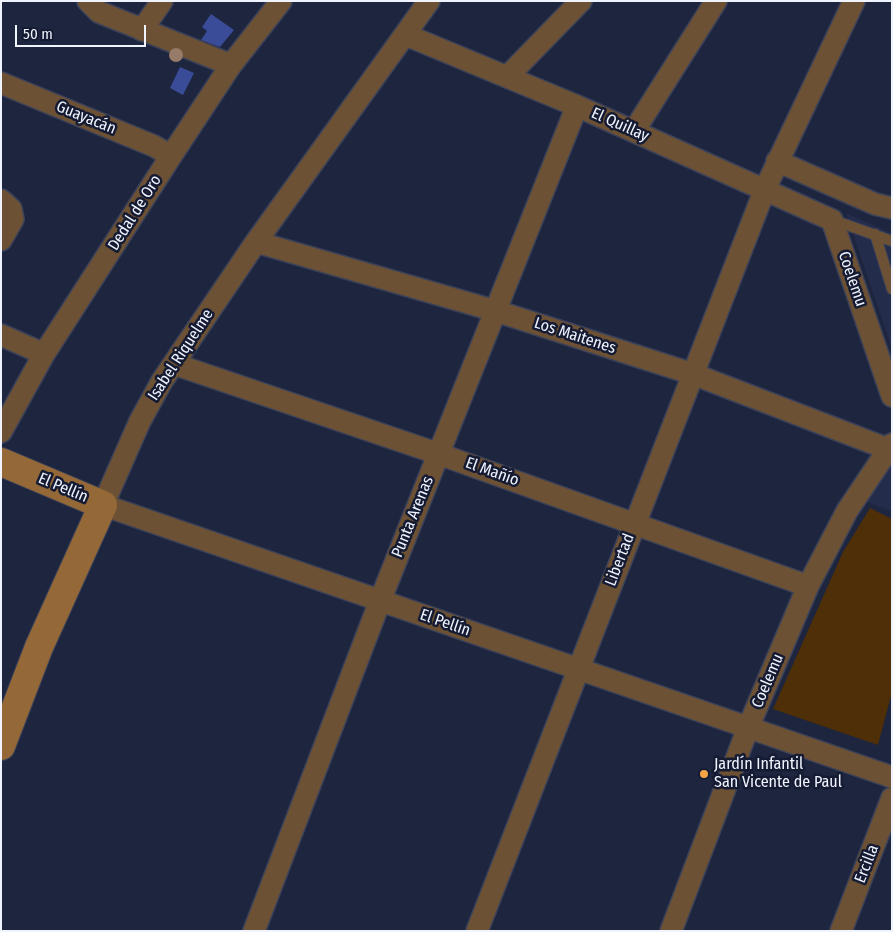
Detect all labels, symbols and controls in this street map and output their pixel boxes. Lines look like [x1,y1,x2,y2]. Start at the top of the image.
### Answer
scale bar [18,15,149,47]
text: 50 m [23,25,53,43]
street label: Guayacán [53,97,119,139]
street label: El Quillay [588,104,652,146]
street label: Dedal de Oro [104,172,166,254]
street label: Coelemu [834,249,870,309]
street label: Isabel Riquelme [144,306,218,404]
street label: Los Maitenes [532,314,618,358]
street label: El Mañío [463,453,521,491]
street label: El Pellín [35,469,91,507]
street label: Punta Arenas [388,474,438,560]
street label: Libertad [601,531,639,589]
street label: El Pellín [417,605,473,641]
street label: Coelemu [748,651,788,711]
place label: Jardín Infantil San Vicente de Paul [714,755,842,793]
marker: Jardín Infantil San Vicente de Paul [698,768,710,780]
street label: Ercilla [851,842,883,886]

